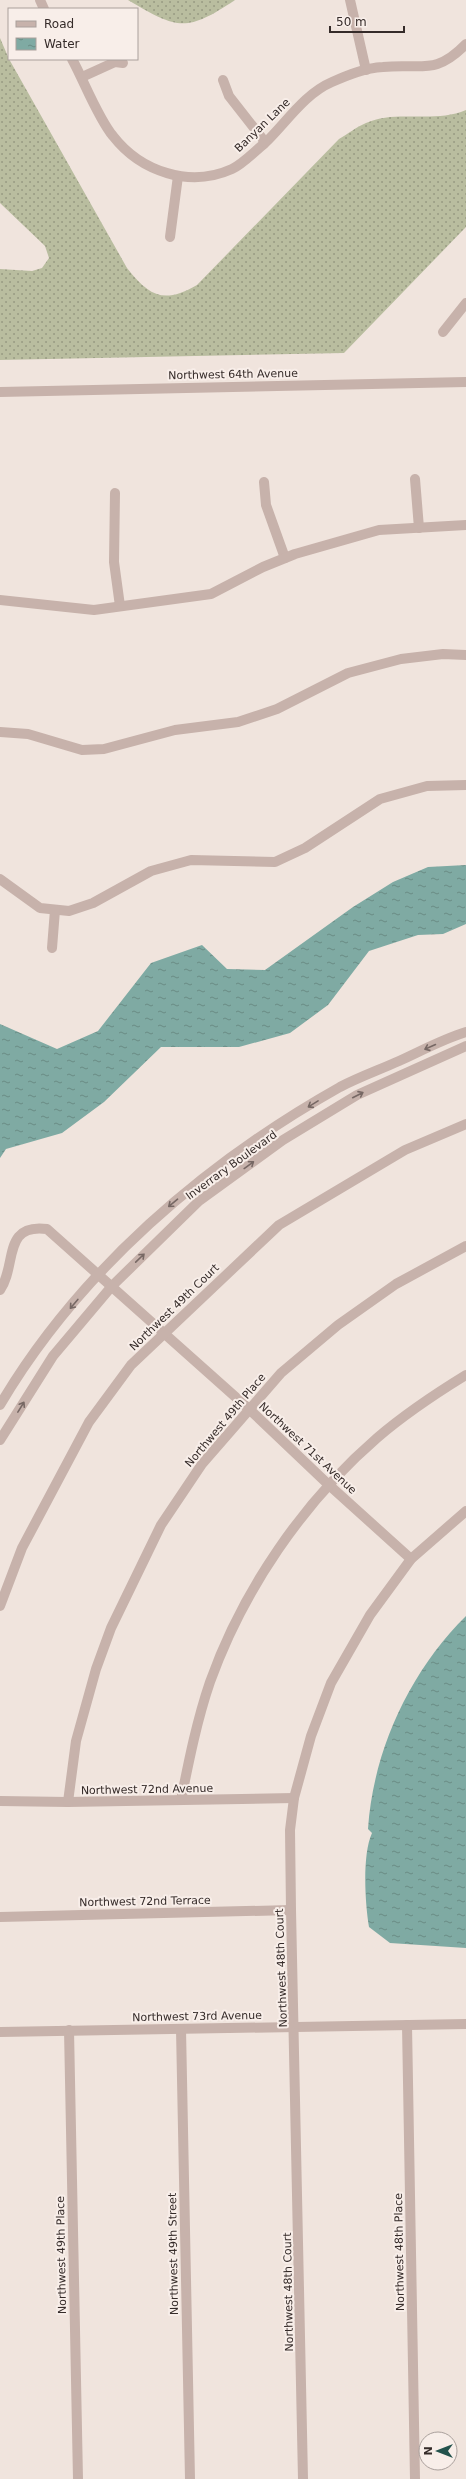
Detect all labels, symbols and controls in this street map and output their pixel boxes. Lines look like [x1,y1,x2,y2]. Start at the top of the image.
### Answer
legend [8,8,138,60]
scale bar [330,8,404,34]
text: 50 m [336,15,367,29]
text: Road [44,17,74,31]
text: Water [44,37,80,51]
street label: Banyan Lane [232,96,293,155]
street label: Northwest 64th Avenue [168,367,298,382]
one-way arrow [425,1044,437,1051]
one-way arrow [352,1090,364,1098]
one-way arrow [308,1099,319,1108]
street label: Inverrary Boulevard [183,1128,279,1203]
one-way arrow [243,1161,254,1169]
one-way arrow [168,1198,178,1207]
one-way arrow [135,1254,145,1263]
street label: Northwest 49th Court [127,1261,222,1353]
one-way arrow [69,1298,78,1309]
street label: Northwest 49th Place [182,1371,268,1470]
street label: Northwest 71st Avenue [256,1400,359,1497]
one-way arrow [17,1401,25,1413]
street label: Northwest 72nd Avenue [81,1782,214,1797]
street label: Northwest 72nd Terrace [79,1894,211,1909]
street label: Northwest 48th Court [273,1908,290,2028]
street label: Northwest 73rd Avenue [132,2009,262,2024]
street label: Northwest 49th Street [166,2192,181,2315]
street label: Northwest 48th Place [392,2193,407,2311]
street label: Northwest 49th Place [54,2196,69,2314]
street label: Northwest 48th Court [281,2232,296,2352]
north arrow [418,2431,458,2471]
text: N [422,2446,435,2456]

